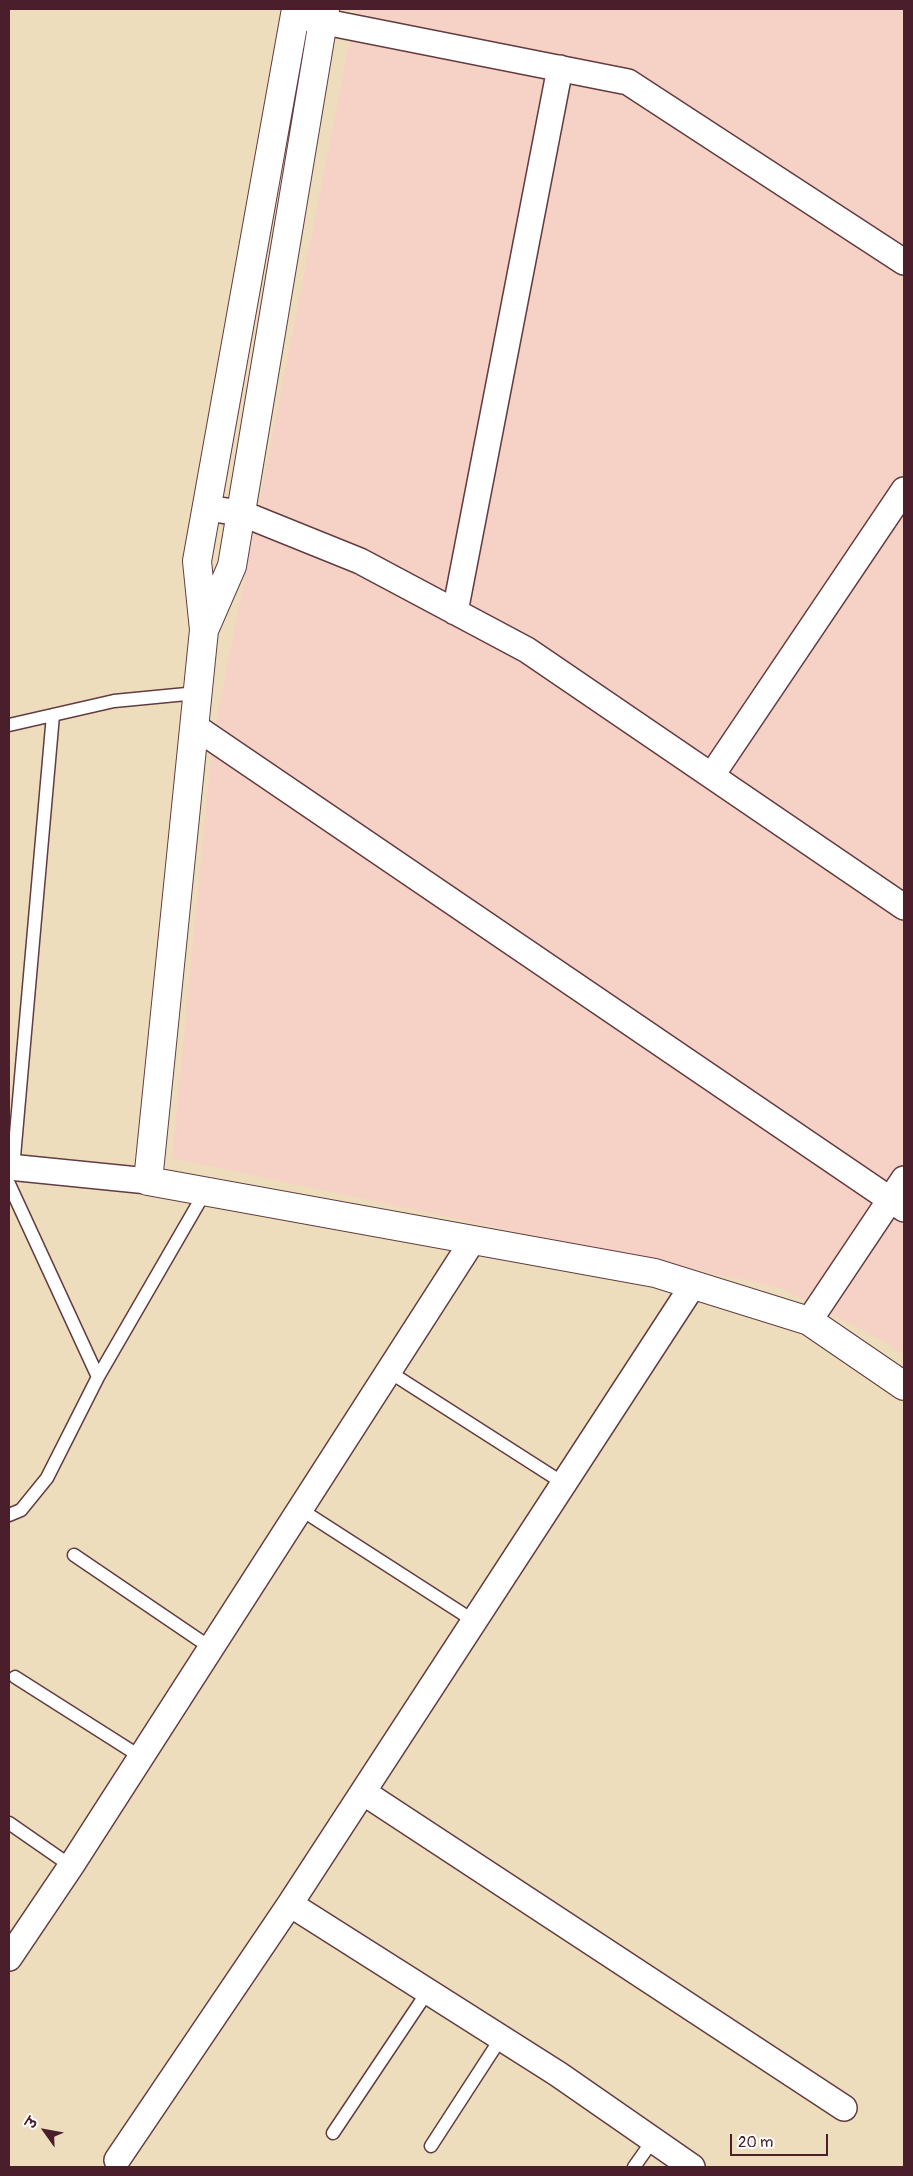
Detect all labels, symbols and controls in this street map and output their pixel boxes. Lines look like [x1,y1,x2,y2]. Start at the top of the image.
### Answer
north arrow [20,2106,70,2156]
text: उ [22,2114,42,2131]
scale bar [733,2124,830,2156]
text: 20 m [738,2133,773,2152]

